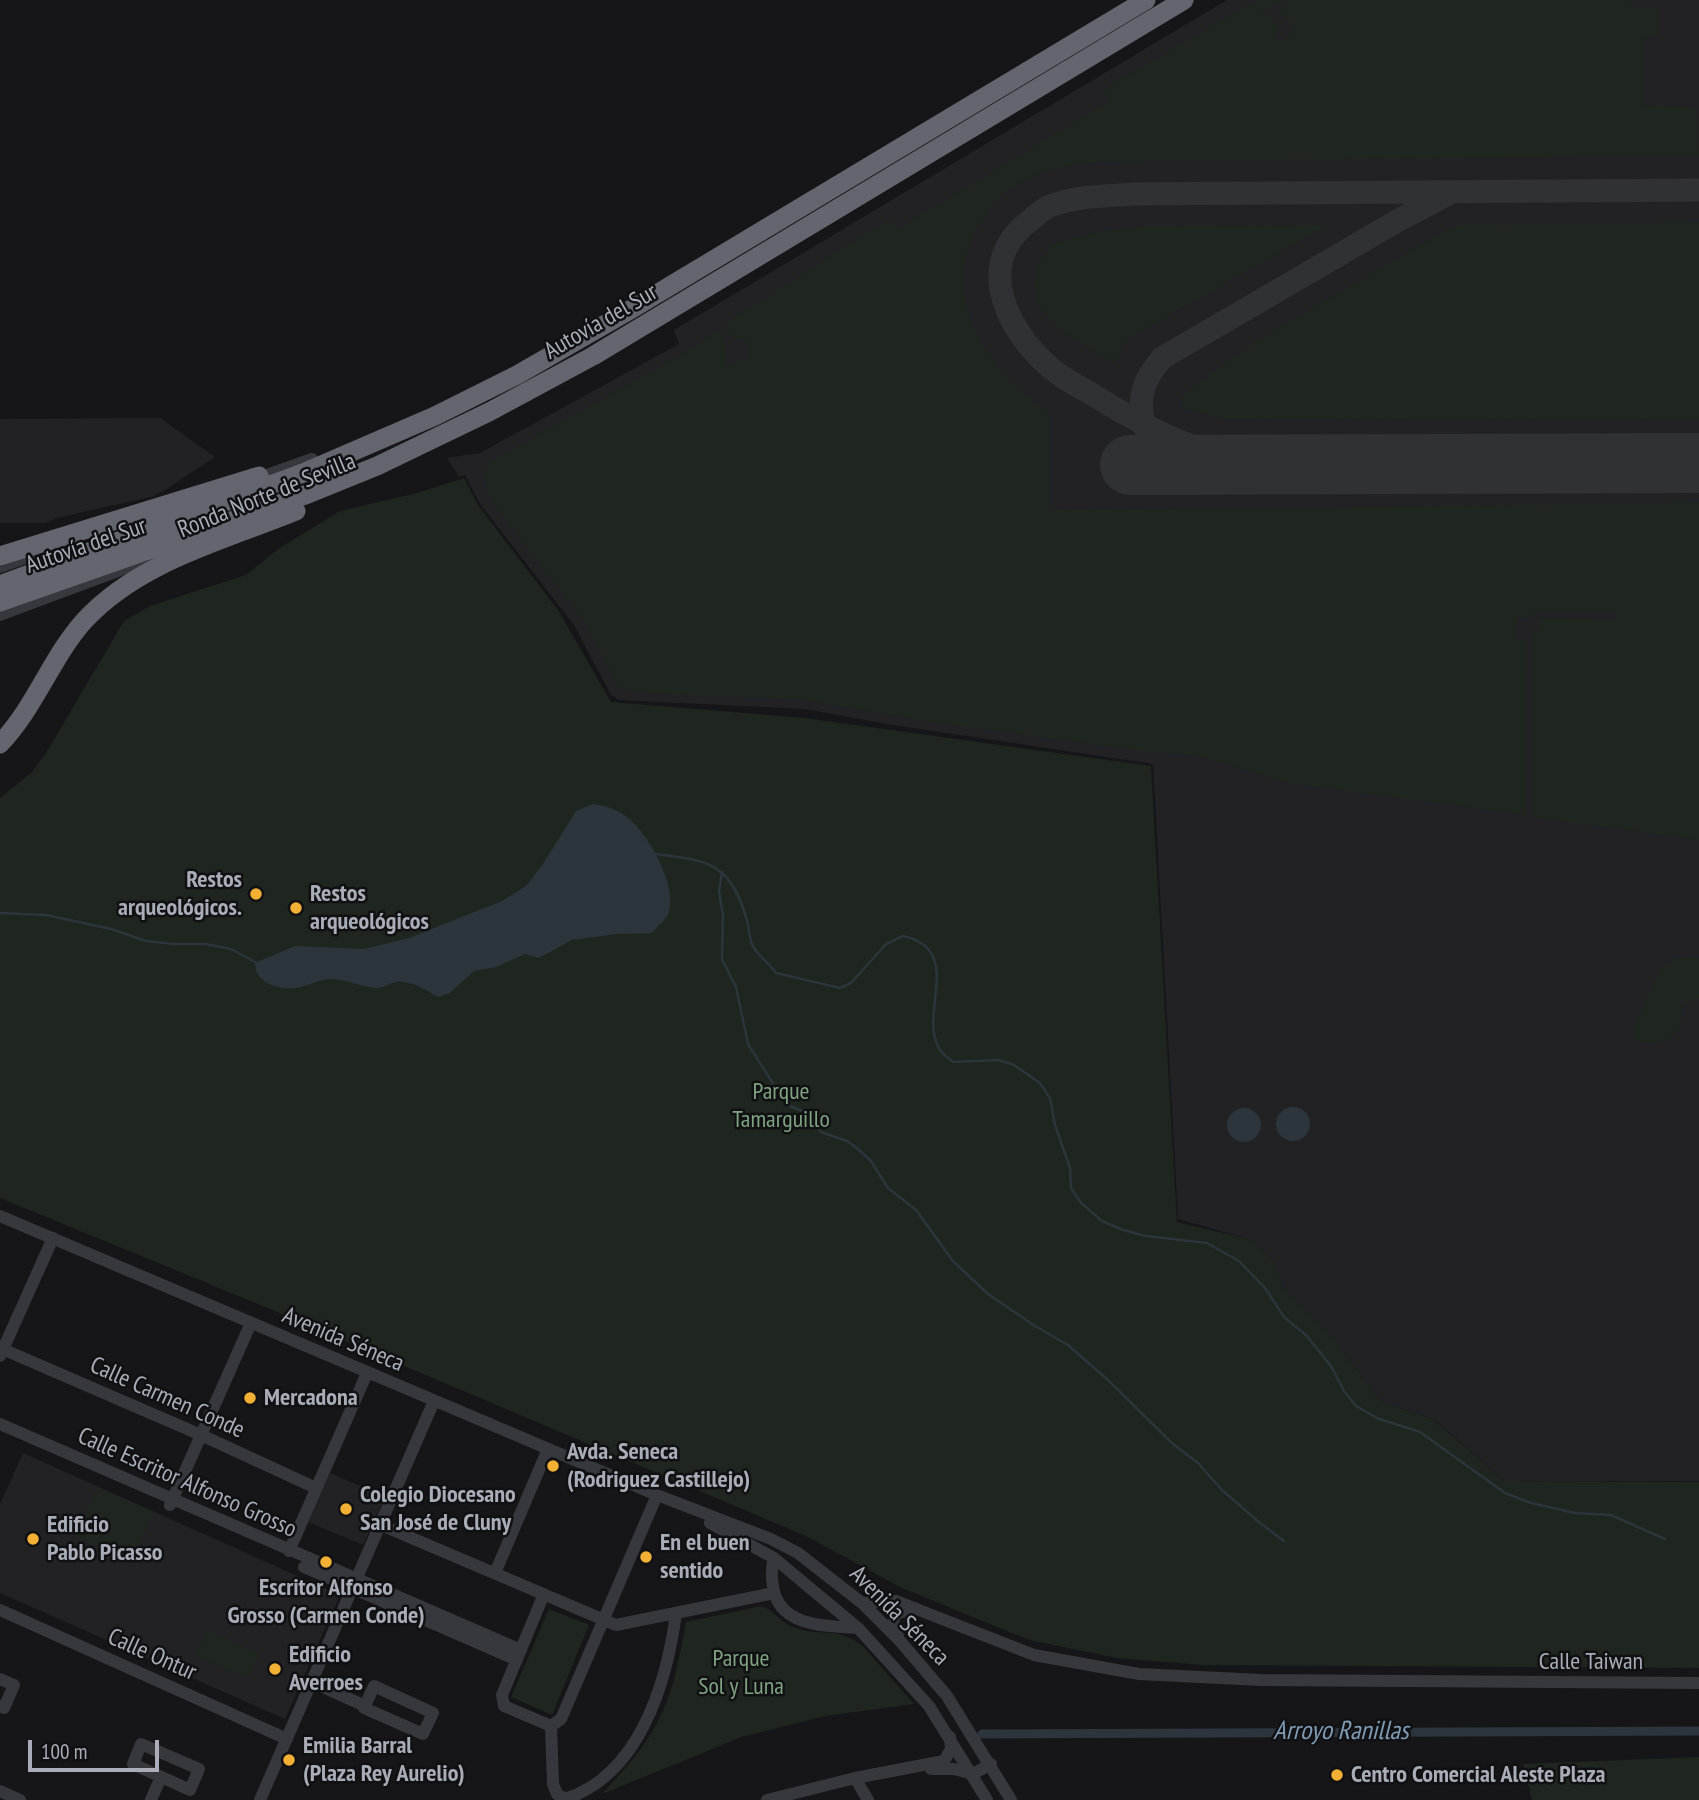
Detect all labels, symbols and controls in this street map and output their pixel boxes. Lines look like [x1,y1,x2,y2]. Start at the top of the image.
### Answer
street label: Autovía del Sur [539,278,663,366]
street label: Ronda Norte de Sevilla [174,447,360,545]
street label: Autovía del Sur [22,512,150,580]
place label: Restos arqueológicos. [118,866,242,922]
place label: Restos arqueológicos [310,880,429,936]
marker: Restos arqueológicos. [248,886,264,902]
marker: Restos arqueológicos [288,900,304,916]
park label: Parque Tamarguillo [732,1078,830,1134]
street label: Avenida Séneca [278,1301,408,1379]
street label: Calle Carmen Conde [85,1351,249,1445]
place label: Mercadona [264,1384,358,1412]
marker: Mercadona [242,1390,258,1406]
street label: Calle Escritor Alfonso Grosso [73,1422,301,1544]
place label: Avda. Seneca (Rodriguez Castillejo) [567,1438,750,1494]
marker: Avda. Seneca (Rodriguez Castillejo) [545,1458,561,1474]
place label: Colegio Diocesano San José de Cluny [360,1481,516,1537]
marker: Colegio Diocesano San José de Cluny [338,1501,354,1517]
place label: Edificio Pablo Picasso [47,1511,163,1567]
place label: En el buen sentido [660,1529,749,1585]
marker: Edificio Pablo Picasso [25,1531,41,1547]
marker: En el buen sentido [638,1549,654,1565]
marker: Escritor Alfonso Grosso (Carmen Conde) [318,1554,334,1570]
street label: Avenida Séneca [843,1560,955,1672]
place label: Escritor Alfonso Grosso (Carmen Conde) [227,1574,425,1630]
street label: Calle Ontur [103,1623,201,1687]
place label: Edificio Averroes [289,1641,363,1697]
park label: Parque Sol y Luna [698,1645,784,1701]
street label: Calle Taiwan [1539,1648,1643,1676]
marker: Edificio Averroes [267,1661,283,1677]
water label: Arroyo Ranillas [1273,1716,1409,1748]
scale bar [32,1727,163,1771]
place label: Emilia Barral (Plaza Rey Aurelio) [303,1732,465,1788]
text: 100 m [41,1738,87,1765]
marker: Emilia Barral (Plaza Rey Aurelio) [281,1752,297,1768]
place label: Centro Comercial Aleste Plaza [1351,1761,1606,1789]
marker: Centro Comercial Aleste Plaza [1329,1767,1345,1783]

